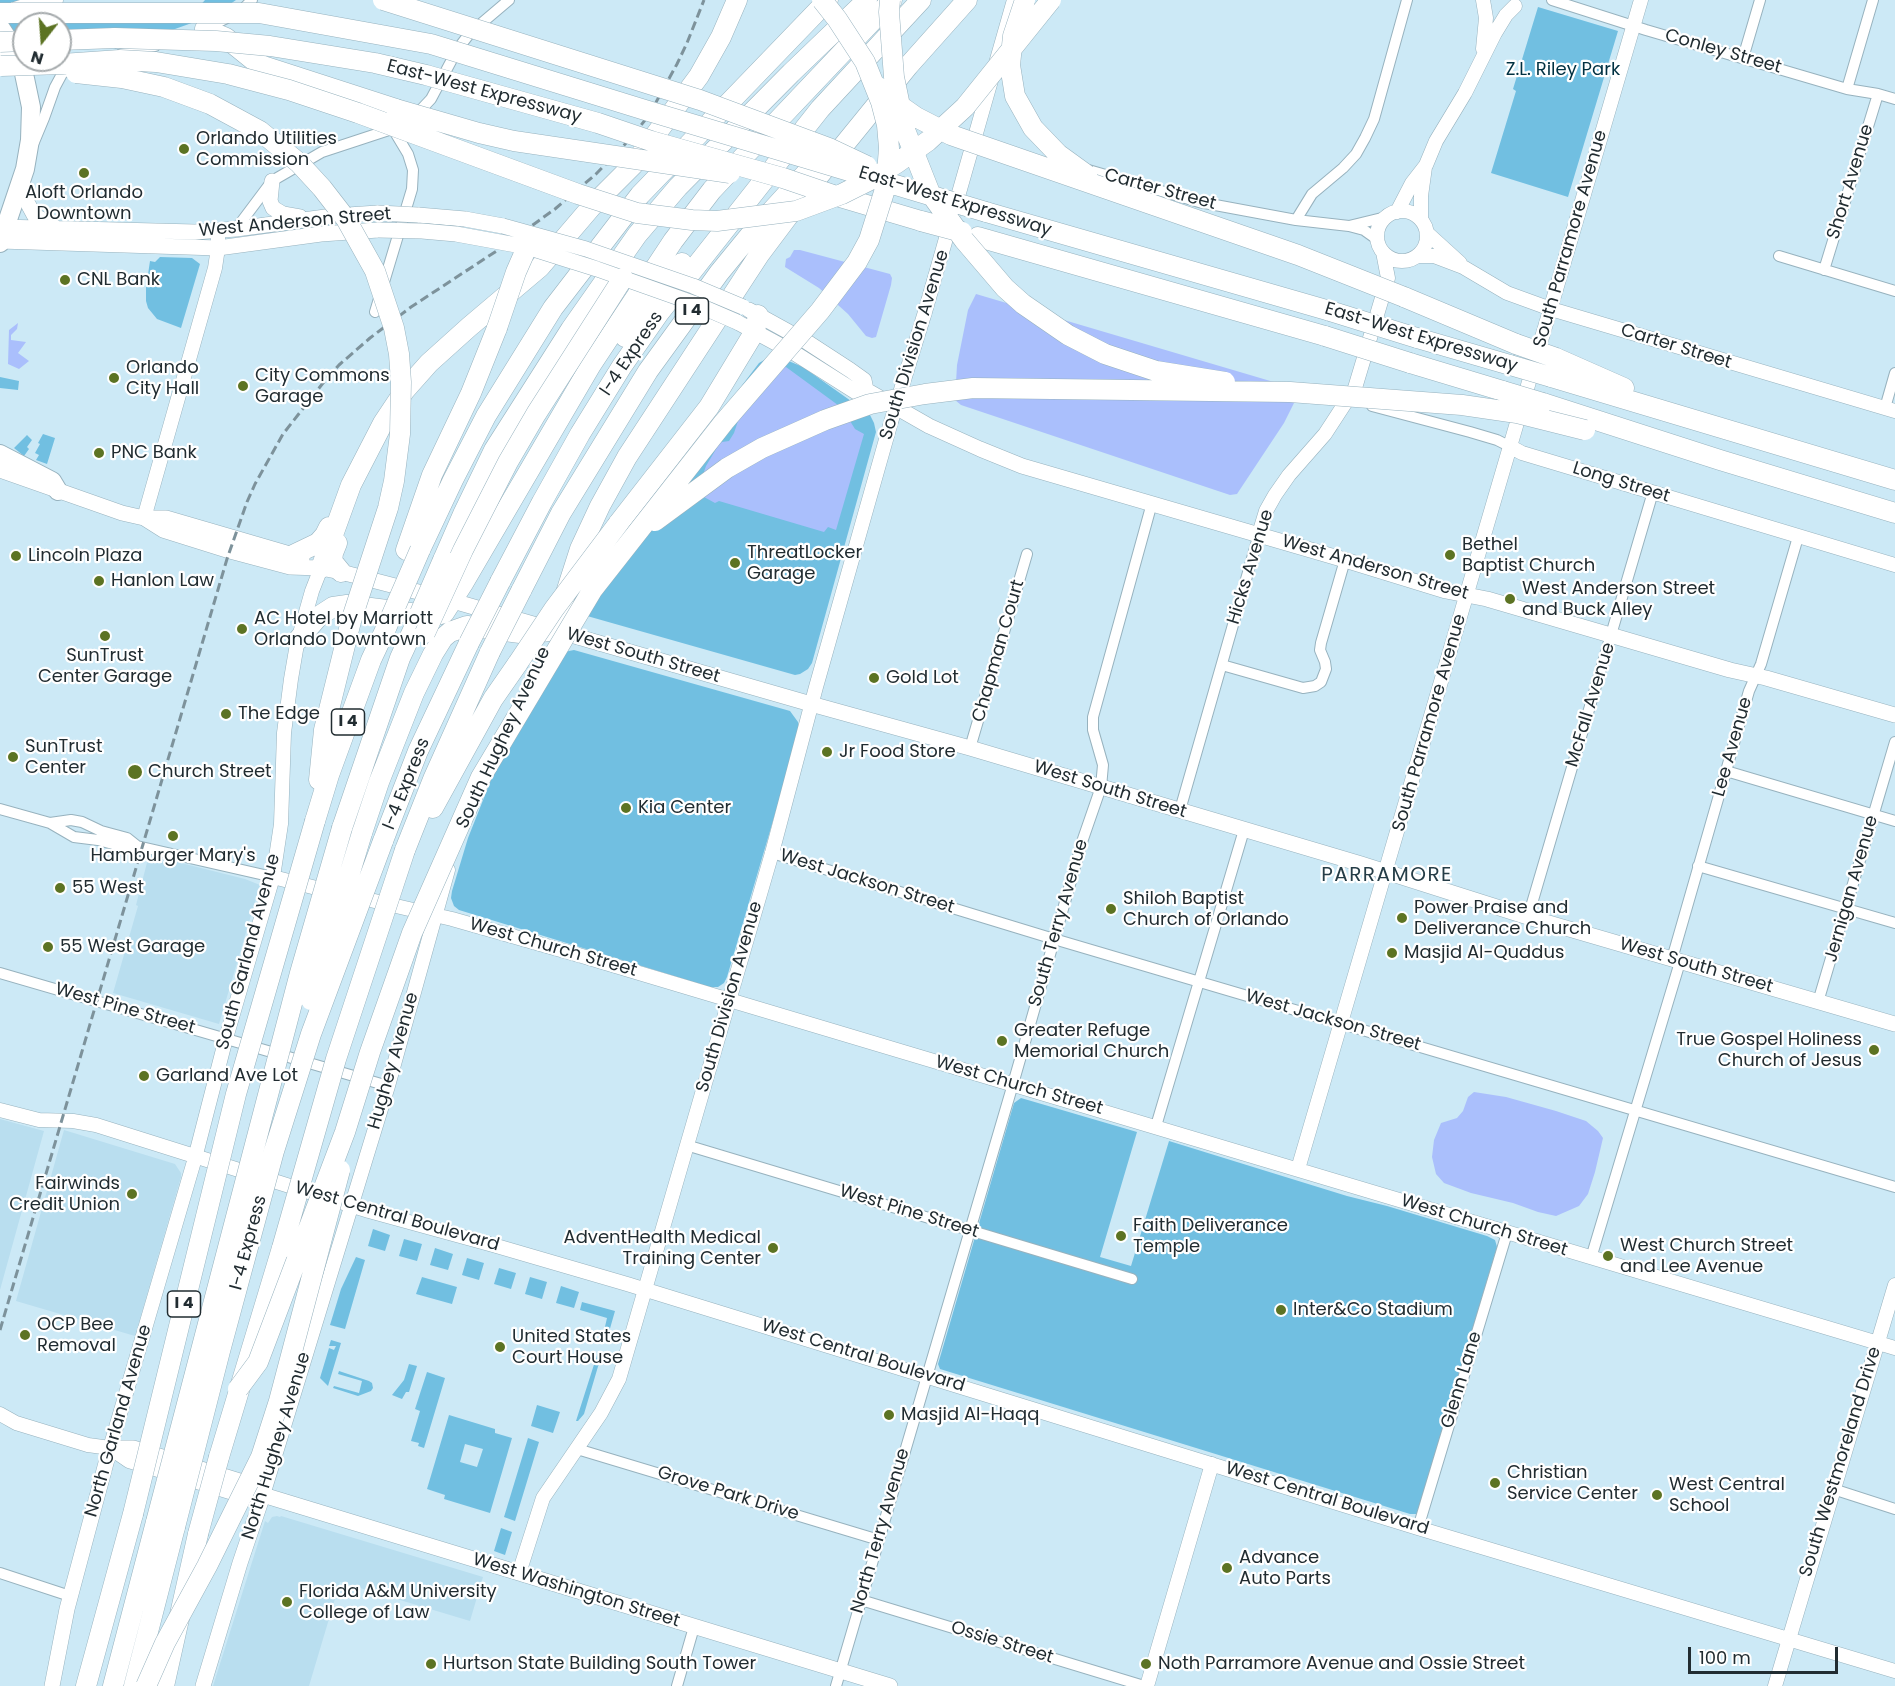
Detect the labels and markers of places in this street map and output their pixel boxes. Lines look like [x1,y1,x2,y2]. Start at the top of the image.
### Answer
place label: Orlando Utilities Commission [196,128,337,170]
marker: Orlando Utilities Commission [177,142,191,156]
marker: Aloft Orlando Downtown [77,166,91,180]
place label: Aloft Orlando Downtown [25,182,143,224]
place label: CNL Bank [77,269,160,291]
marker: CNL Bank [58,273,72,287]
place label: Orlando City Hall [126,357,199,400]
place label: City Commons Garage [255,365,390,407]
marker: Orlando City Hall [107,371,121,385]
marker: City Commons Garage [236,379,250,393]
place label: PNC Bank [111,442,197,464]
marker: PNC Bank [92,446,106,460]
place label: Bethel Baptist Church [1462,534,1595,576]
place label: ThreatLocker Garage [747,542,862,584]
place label: Lincoln Plaza [28,545,142,567]
marker: Bethel Baptist Church [1443,548,1457,562]
marker: Lincoln Plaza [9,549,23,563]
marker: ThreatLocker Garage [728,556,742,570]
place label: Hanlon Law [111,570,214,592]
marker: Hanlon Law [92,574,106,588]
place label: West Anderson Street and Buck Alley [1522,578,1715,620]
marker: West Anderson Street and Buck Alley [1503,592,1517,606]
place label: AC Hotel by Marriott Orlando Downtown [254,608,433,650]
marker: AC Hotel by Marriott Orlando Downtown [235,622,249,636]
marker: SunTrust Center Garage [98,629,112,643]
place label: SunTrust Center Garage [38,645,172,688]
place label: Gold Lot [886,667,959,689]
marker: Gold Lot [867,671,881,685]
place label: The Edge [238,703,320,725]
marker: The Edge [219,707,233,721]
place label: SunTrust Center [25,736,103,778]
place label: Jr Food Store [839,741,956,763]
marker: Jr Food Store [820,745,834,759]
marker: SunTrust Center [6,750,20,764]
place label: Church Street [148,761,272,783]
marker: Church Street [126,763,144,781]
place label: Kia Center [638,797,731,819]
marker: Kia Center [619,801,633,815]
marker: Hamburger Mary's [166,829,180,843]
place label: Hamburger Mary's [90,845,256,867]
place label: 55 West [72,877,144,899]
marker: 55 West [53,881,67,895]
place label: Shiloh Baptist Church of Orlando [1123,888,1289,930]
place label: Power Praise and Deliverance Church [1414,897,1591,940]
marker: Shiloh Baptist Church of Orlando [1104,902,1118,916]
marker: Power Praise and Deliverance Church [1395,911,1409,925]
place label: 55 West Garage [60,936,205,958]
marker: 55 West Garage [41,940,55,954]
place label: Masjid Al-Quddus [1404,942,1564,964]
marker: Masjid Al-Quddus [1385,946,1399,960]
place label: Greater Refuge Memorial Church [1014,1020,1169,1062]
place label: True Gospel Holiness Church of Jesus [1676,1029,1862,1072]
marker: Greater Refuge Memorial Church [995,1034,1009,1048]
marker: True Gospel Holiness Church of Jesus [1867,1043,1881,1057]
place label: Garland Ave Lot [156,1065,298,1087]
marker: Garland Ave Lot [137,1069,151,1083]
place label: Fairwinds Credit Union [9,1173,120,1216]
marker: Fairwinds Credit Union [125,1187,139,1201]
place label: Faith Deliverance Temple [1133,1215,1288,1258]
place label: AdventHealth Medical Training Center [564,1227,761,1270]
marker: Faith Deliverance Temple [1114,1229,1128,1243]
place label: West Church Street and Lee Avenue [1620,1235,1793,1278]
marker: AdventHealth Medical Training Center [766,1241,780,1255]
marker: West Church Street and Lee Avenue [1601,1249,1615,1263]
place label: Inter&Co Stadium [1293,1299,1453,1321]
marker: Inter&Co Stadium [1274,1303,1288,1317]
place label: OCP Bee Removal [37,1314,116,1356]
place label: United States Court House [512,1326,631,1368]
marker: OCP Bee Removal [18,1328,32,1342]
marker: United States Court House [493,1340,507,1354]
place label: Masjid Al-Haqq [901,1404,1039,1426]
marker: Masjid Al-Haqq [882,1408,896,1422]
place label: Christian Service Center [1507,1462,1638,1504]
place label: West Central School [1669,1474,1785,1516]
marker: Christian Service Center [1488,1476,1502,1490]
marker: West Central School [1650,1488,1664,1502]
place label: Advance Auto Parts [1239,1547,1331,1590]
marker: Advance Auto Parts [1220,1561,1234,1575]
place label: Florida A&M University College of Law [299,1581,497,1624]
marker: Florida A&M University College of Law [280,1595,294,1609]
place label: Hurtson State Building South Tower [443,1653,756,1675]
place label: Noth Parramore Avenue and Ossie Street [1158,1653,1525,1675]
marker: Hurtson State Building South Tower [424,1657,438,1671]
marker: Noth Parramore Avenue and Ossie Street [1139,1657,1153,1671]

